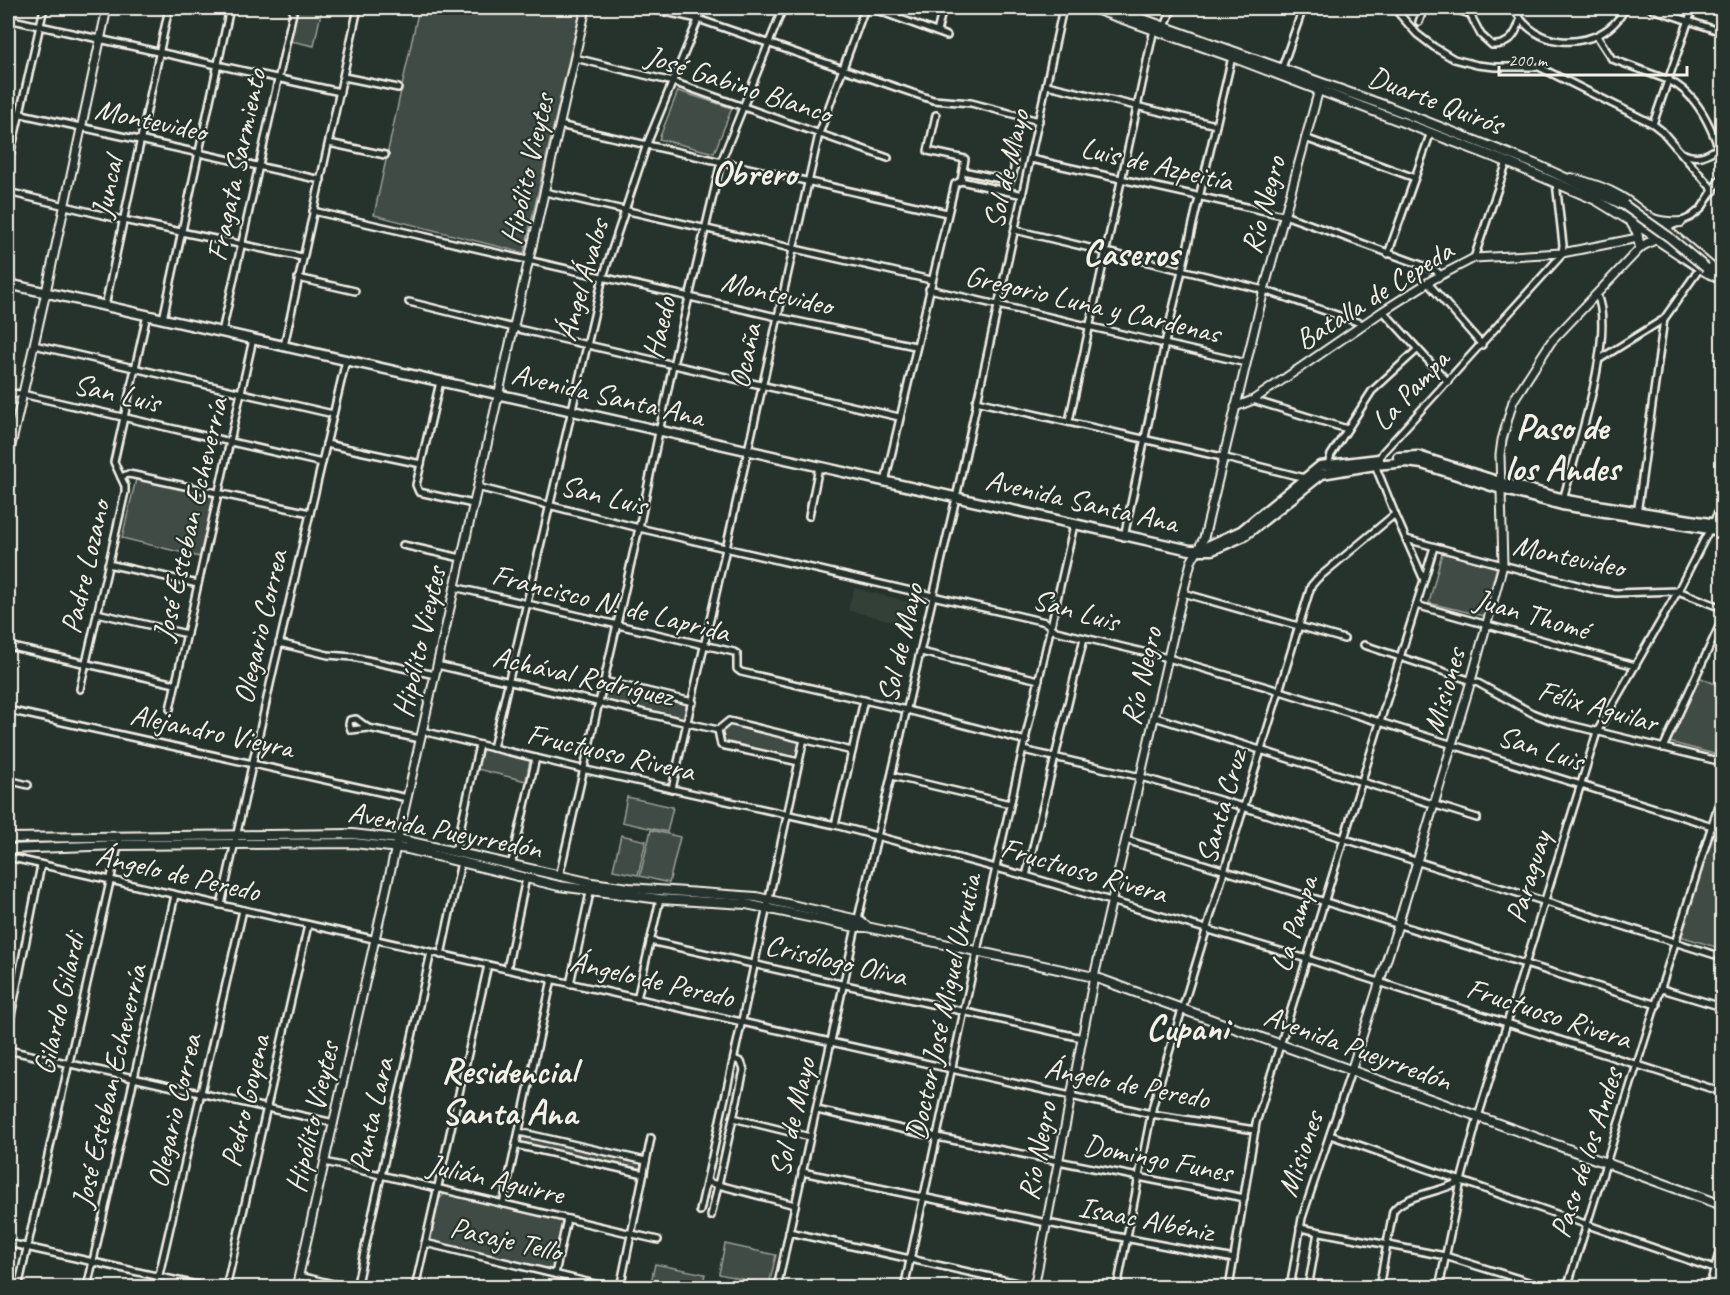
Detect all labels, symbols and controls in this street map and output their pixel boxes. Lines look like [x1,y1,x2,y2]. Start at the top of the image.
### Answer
street label: José Gabino Blanco [640,36,840,133]
scale bar [1499,39,1686,77]
text: 200 m [1508,49,1549,71]
street label: Duarte Quirós [1363,57,1511,144]
street label: Fragata Sarmiento [197,64,275,264]
street label: Hipólito Vieytes [491,87,563,248]
street label: Montevideo [92,90,214,151]
street label: Sol de Mayo [974,105,1038,232]
street label: Luis de Azpeitía [1077,128,1238,200]
street label: Juncal [82,148,133,223]
district label: Obrero [711,150,800,196]
street label: Río Negro [1232,151,1295,258]
street label: Ángel Ávalos [547,212,618,345]
district label: Caseros [1083,230,1183,276]
street label: Batalla de Cepeda [1288,230,1462,359]
street label: Gregorio Luna y Cardenas [962,256,1227,352]
street label: Montevideo [718,262,840,325]
street label: Haedo [633,292,685,363]
street label: Ocaña [720,318,771,392]
street label: La Pampa [1363,339,1459,439]
street label: Avenida Santa Ana [508,354,710,436]
street label: San Luis [70,365,167,422]
street label: José Esteban Echeverría [143,392,237,646]
district label: Paso de los Andes [1505,404,1623,491]
street label: Avenida Santa Ana [982,460,1184,542]
street label: San Luis [557,466,654,525]
street label: Padre Lozano [51,493,120,637]
street label: Montevideo [1510,526,1632,587]
street label: Olegario Correa [224,545,297,707]
street label: Francisco N. de Laprida [488,555,736,651]
street label: Hipólito Vieytes [383,560,455,721]
street label: Sol de Mayo [868,579,932,706]
street label: Juan Thomé [1469,579,1598,650]
street label: San Luis [1029,580,1126,641]
street label: Río Negro [1111,622,1171,729]
street label: Achával Rodríguez [490,637,679,716]
street label: Misiones [1414,641,1475,738]
street label: Félix Aguilar [1534,671,1664,742]
street label: Alejandro Vieyra [127,695,299,767]
street label: Fructuoso Rivera [524,714,700,790]
street label: San Luis [1493,716,1591,781]
street label: Santa Cruz [1187,743,1256,868]
street label: Avenida Pueyrredón [345,793,546,868]
street label: Paraguay [1496,824,1561,927]
street label: Fructuoso Rivera [997,828,1173,912]
street label: Ángelo de Peredo [93,836,265,911]
street label: Doctor José Miguel Urrutia [896,868,990,1143]
street label: La Pampa [1262,869,1327,976]
street label: Crisólogo Oliva [762,925,912,995]
street label: Gilardo Gilardi [24,926,94,1078]
street label: Ángelo de Peredo [567,942,739,1017]
street label: José Esteban Echeverría [62,959,156,1213]
street label: Fructuoso Rivera [1462,969,1638,1058]
street label: Avenida Pueyrredón [1259,997,1458,1100]
district label: Cupani [1146,1005,1233,1051]
street label: Olegario Correa [138,1029,211,1191]
street label: Pedro Goyena [211,1029,279,1171]
street label: Hipólito Vieytes [276,1035,348,1196]
district label: Residencial Santa Ana [441,1048,583,1135]
street label: Ángelo de Peredo [1042,1048,1214,1118]
street label: Punta Lara [339,1052,403,1176]
street label: Sol de Mayo [760,1053,824,1180]
street label: Paso de los Andes [1541,1061,1632,1243]
street label: Río Negro [1009,1097,1065,1203]
street label: Misiones [1268,1104,1333,1202]
street label: Domingo Funes [1080,1125,1238,1192]
street label: Julián Aguirre [422,1144,570,1214]
street label: Isaac Albéniz [1075,1187,1219,1251]
street label: Pasaje Tello [447,1208,569,1271]

